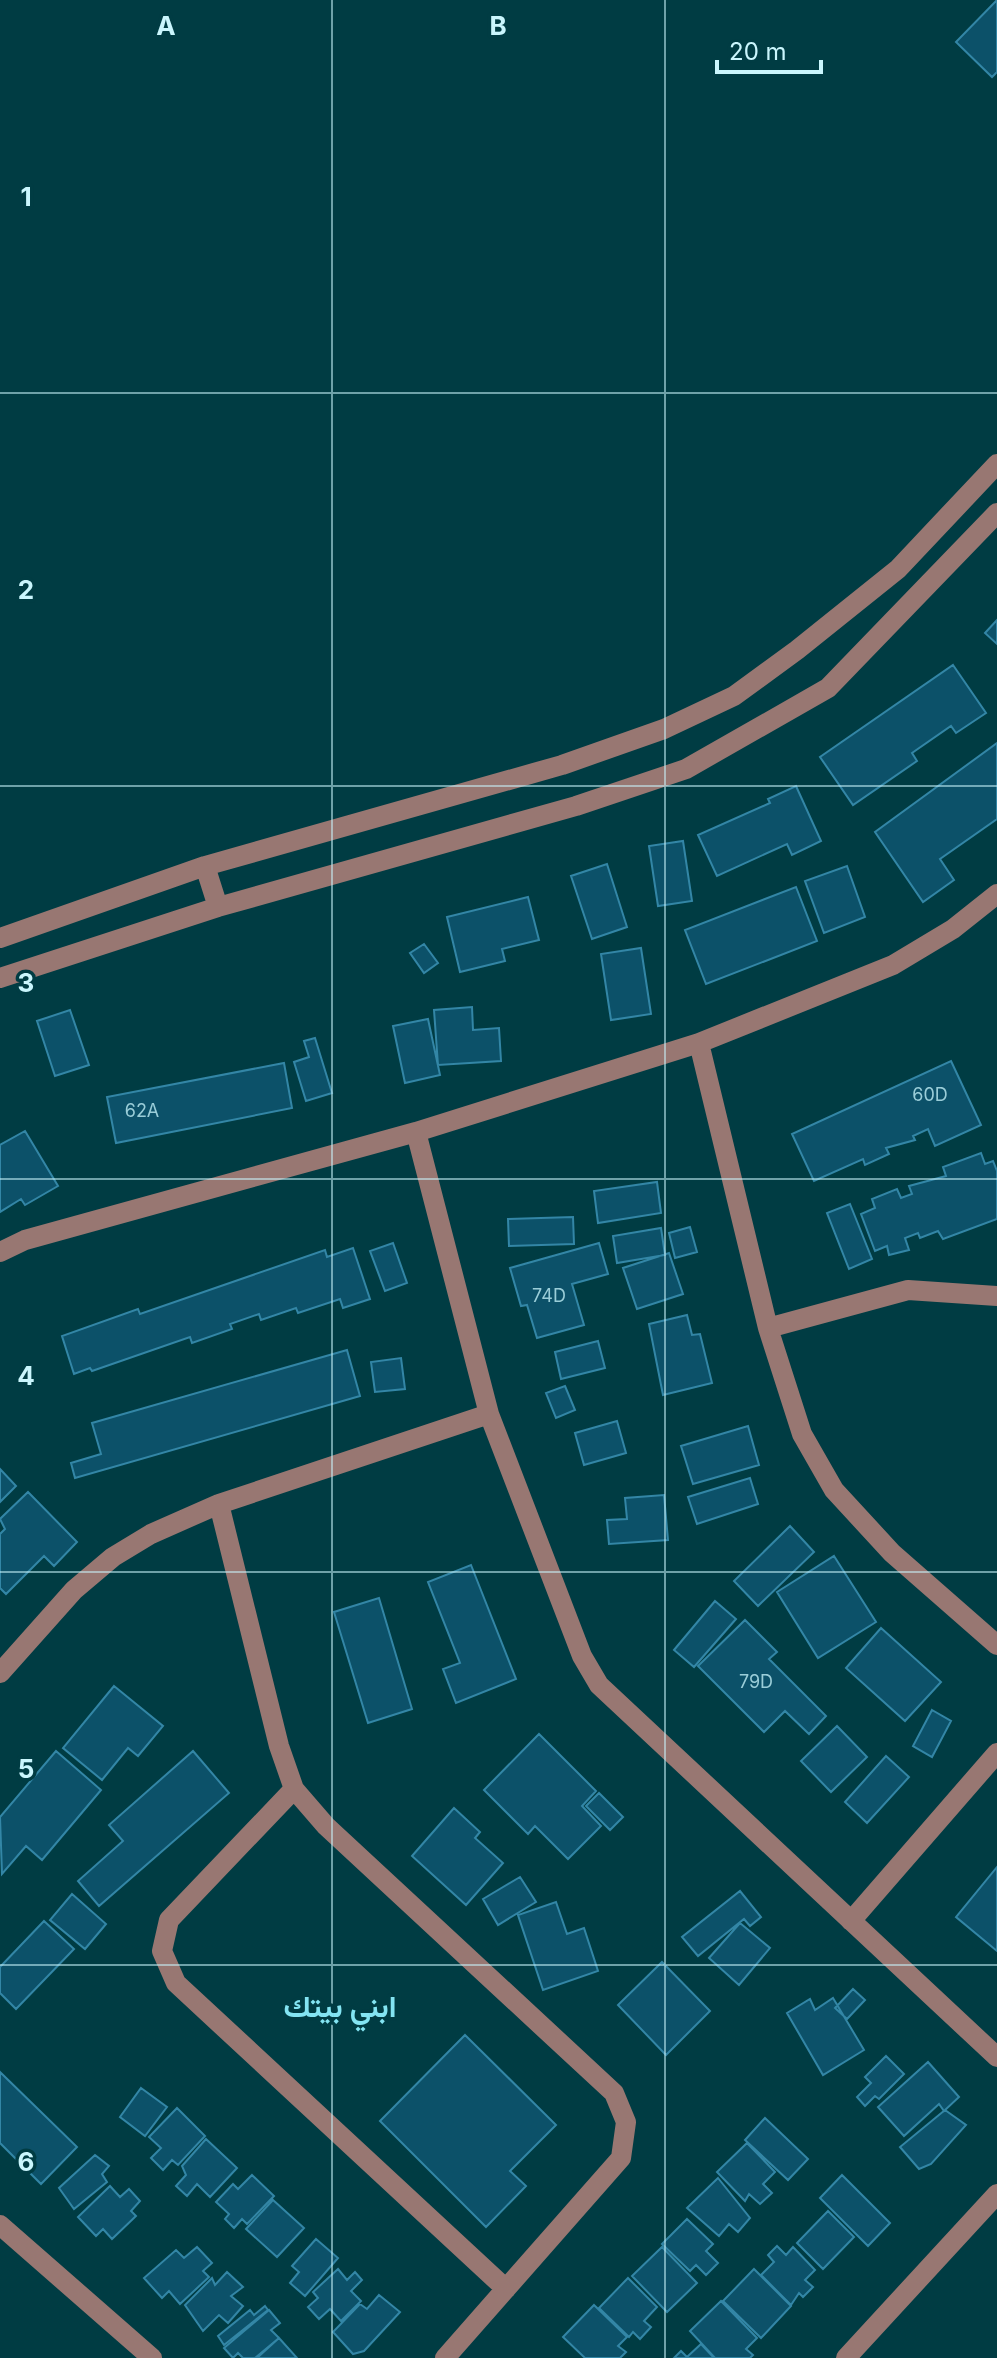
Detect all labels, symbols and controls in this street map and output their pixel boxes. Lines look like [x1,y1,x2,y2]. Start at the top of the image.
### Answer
text: A [156,10,176,41]
text: B [489,10,507,41]
scale bar [717,24,821,74]
text: 20 m [729,37,787,66]
text: 1 [20,181,32,212]
text: 2 [18,574,34,605]
text: 3 [18,967,34,998]
house number: 60D [912,1084,948,1105]
house number: 62A [125,1100,159,1121]
house number: 74D [532,1285,566,1306]
text: 4 [17,1360,35,1391]
house number: 79D [739,1671,773,1692]
text: 5 [18,1753,34,1784]
district label: ابني بيتك [284,1988,396,2032]
text: 6 [18,2146,34,2177]

